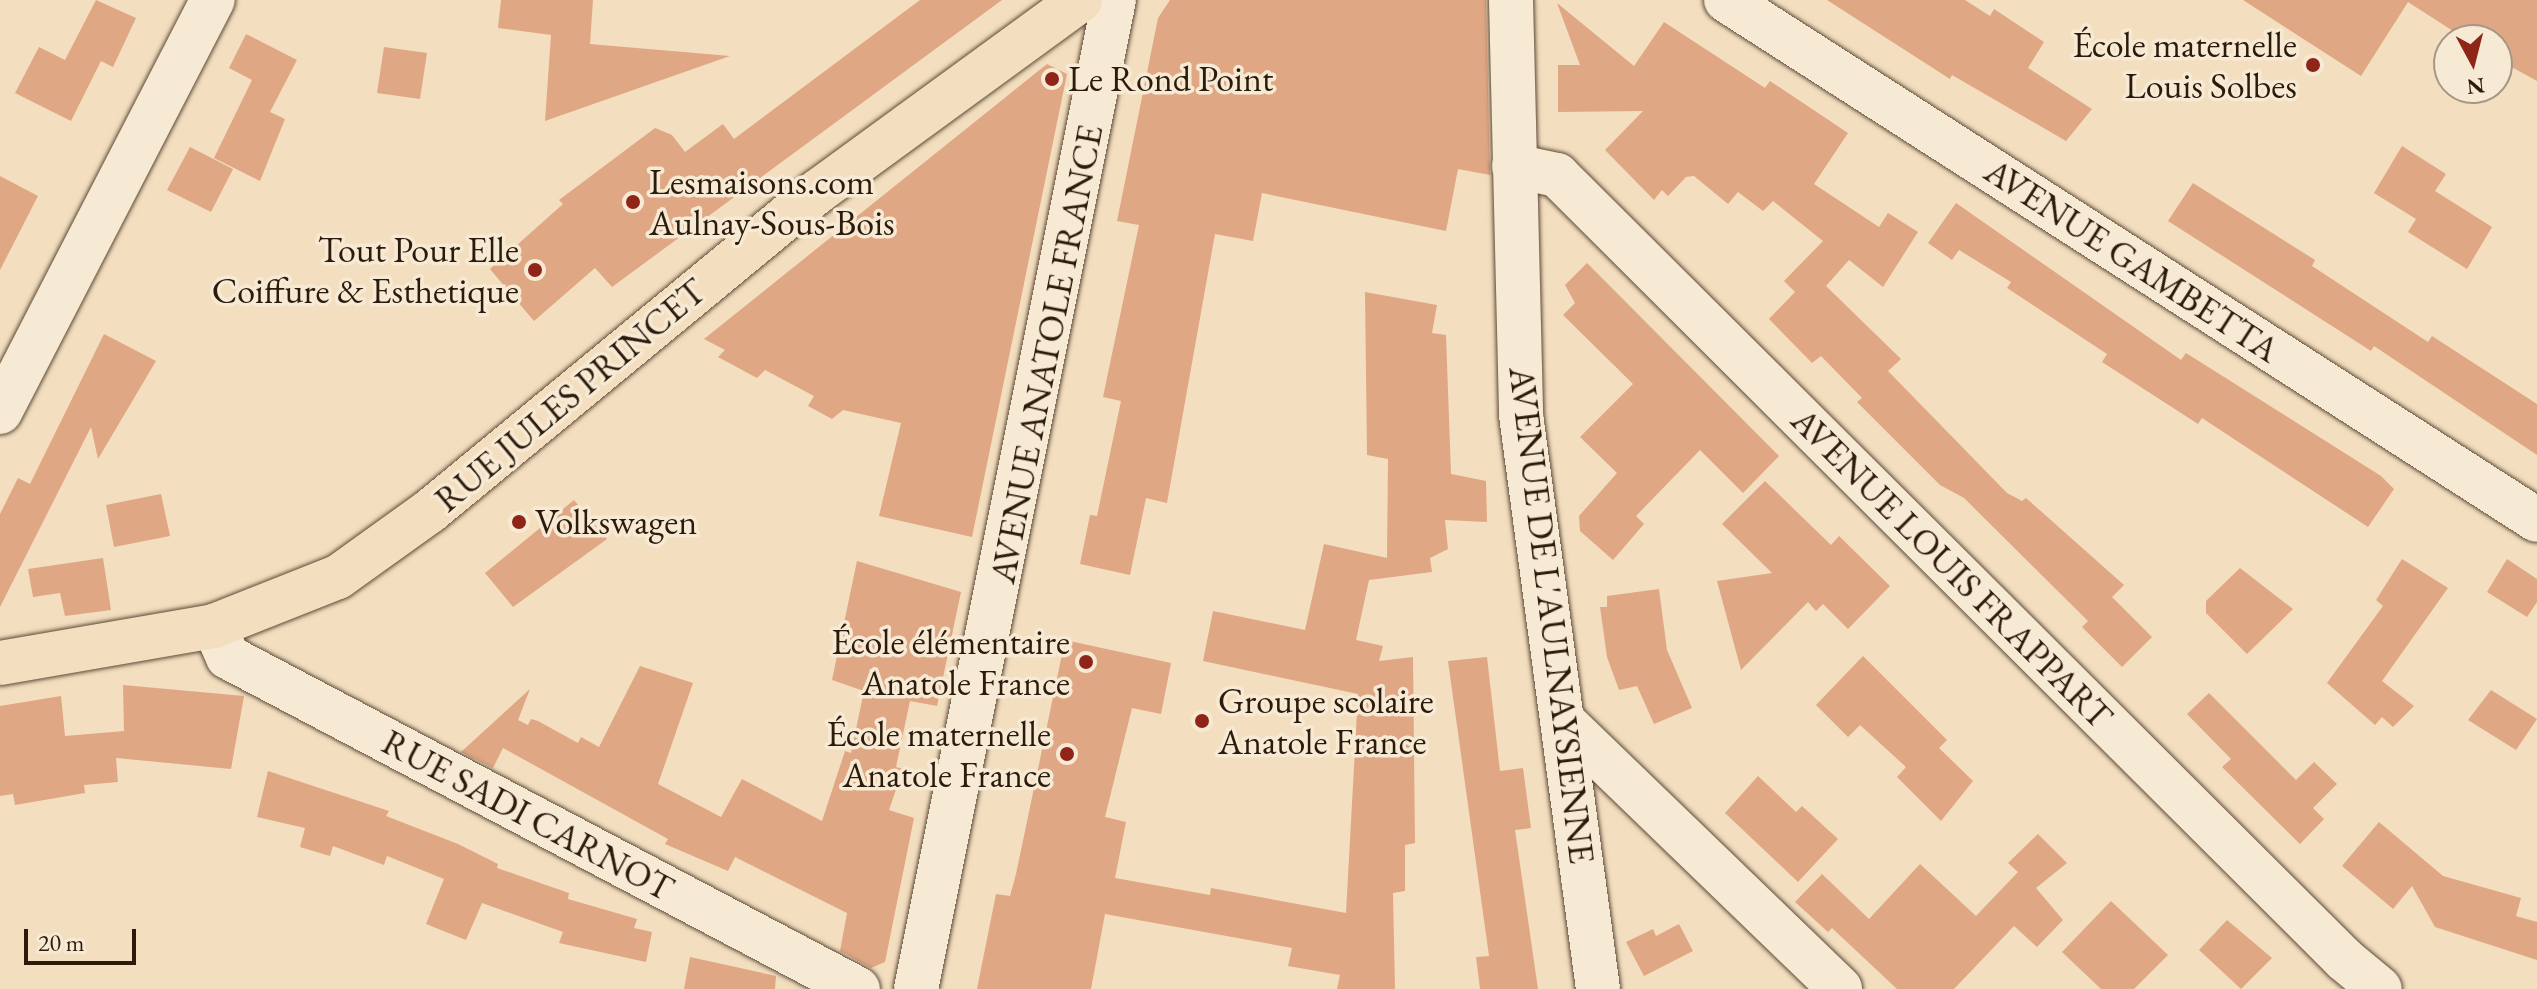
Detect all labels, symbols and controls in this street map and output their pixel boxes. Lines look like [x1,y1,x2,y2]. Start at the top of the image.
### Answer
place label: École maternelle Louis Solbes [2072,22,2297,107]
north arrow [2433,24,2513,104]
marker: École maternelle Louis Solbes [2304,56,2322,74]
place label: Le Rond Point [1068,57,1273,101]
marker: Le Rond Point [1043,70,1061,88]
text: N [2465,71,2486,102]
street label: AVENUE ANATOLE FRANCE [980,121,1112,587]
street label: AVENUE GAMBETTA [1977,149,2287,371]
place label: Lesmaisons.com Aulnay-Sous-Bois [649,159,895,244]
marker: Lesmaisons.com Aulnay-Sous-Bois [624,193,642,211]
place label: Tout Pour Elle Coiffure & Esthetique [212,227,519,312]
marker: Tout Pour Elle Coiffure & Esthetique [526,261,544,279]
street label: RUE JULES PRINCET [426,269,714,521]
street label: AVENUE DE L'AULNAYSIENNE [1500,364,1604,866]
street label: AVENUE LOUIS FRAPPART [1782,398,2122,738]
place label: Volkswagen [535,500,697,544]
marker: Volkswagen [510,513,528,531]
place label: École élémentaire Anatole France [831,619,1070,704]
marker: École élémentaire Anatole France [1077,653,1095,671]
place label: Groupe scolaire Anatole France [1218,678,1434,763]
place label: École maternelle Anatole France [826,711,1051,796]
marker: Groupe scolaire Anatole France [1193,712,1211,730]
street label: RUE SADI CARNOT [375,720,681,910]
marker: École maternelle Anatole France [1058,745,1076,763]
scale bar [28,913,140,963]
text: 20 m [38,927,85,958]

